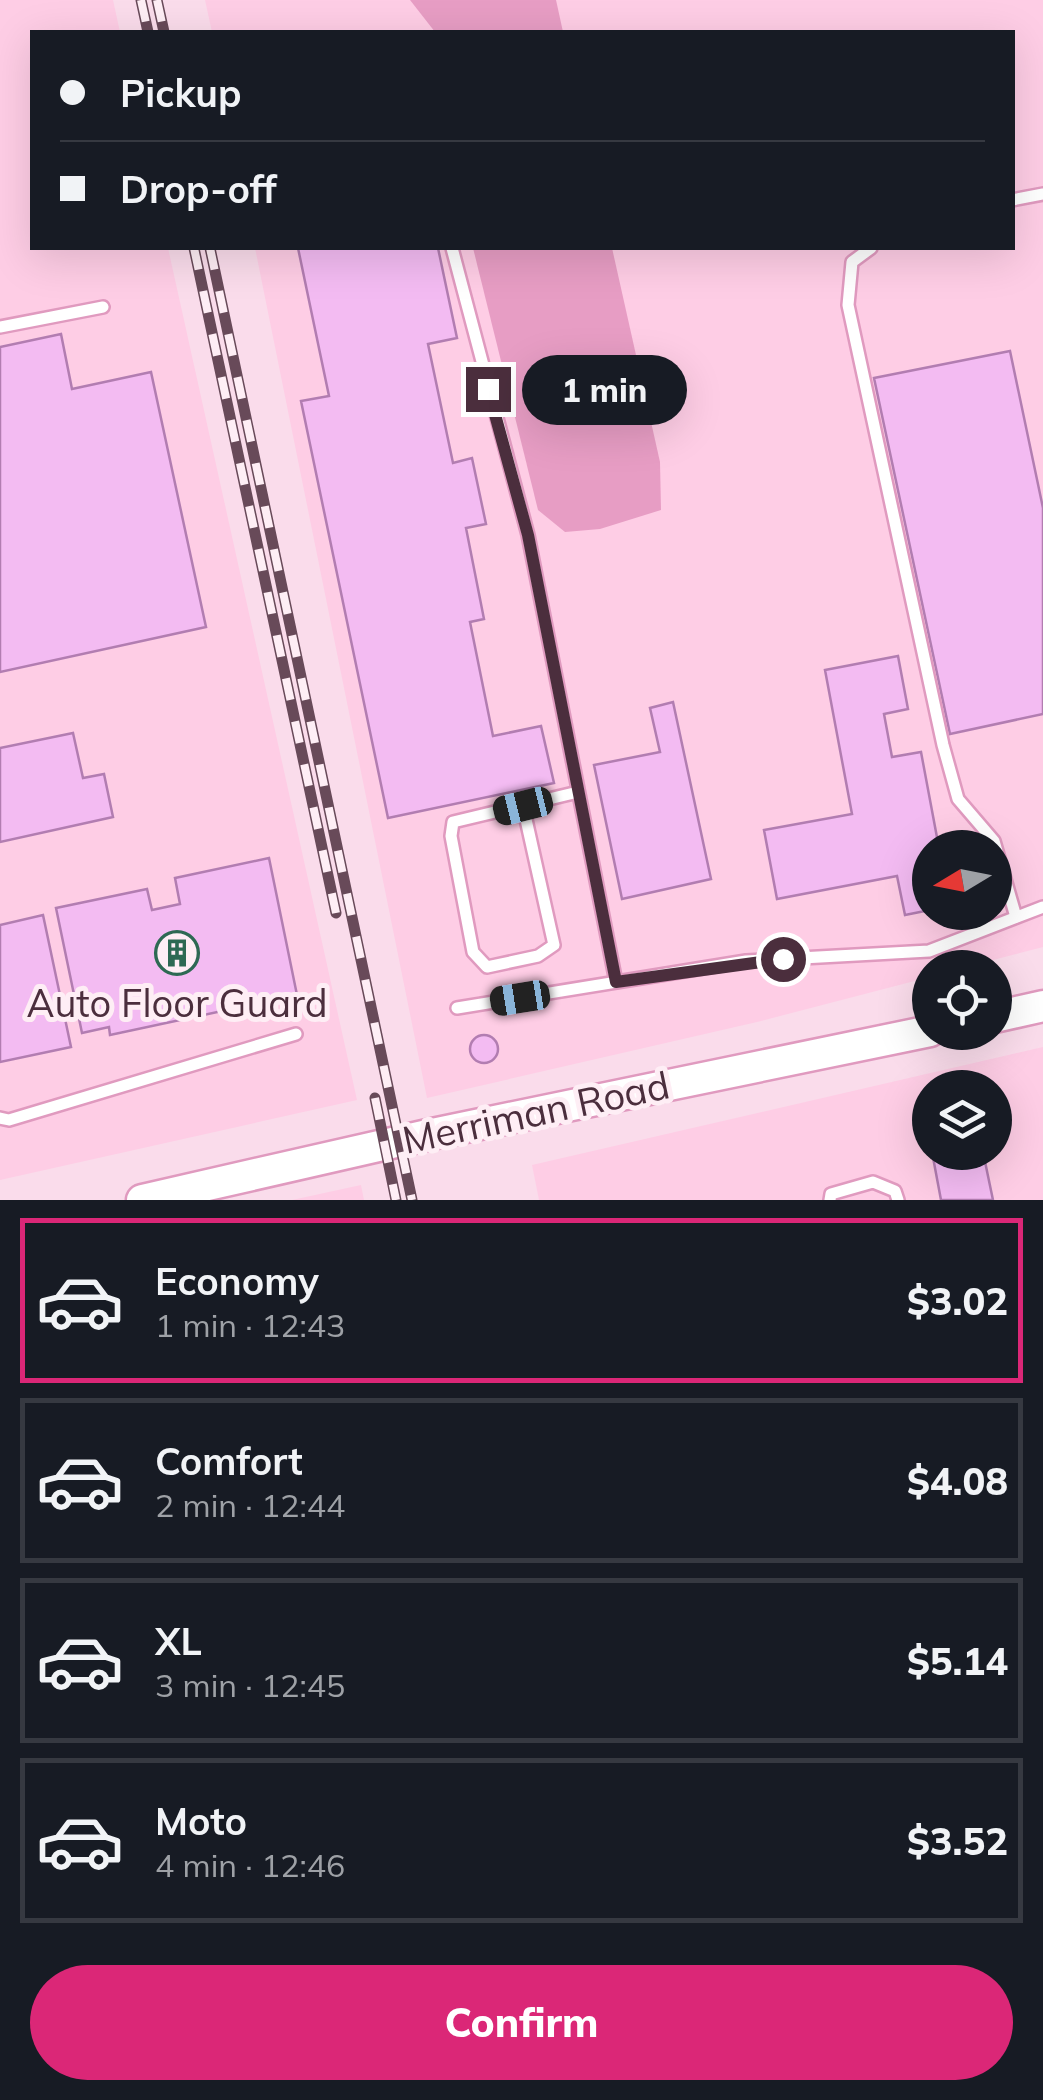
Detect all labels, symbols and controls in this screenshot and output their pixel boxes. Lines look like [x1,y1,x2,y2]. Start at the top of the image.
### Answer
text: Pickup [120,69,242,117]
text: Drop-off [120,165,277,213]
callout: 1 min [523,354,688,424]
route end [466,367,511,412]
text: 1 min [562,370,647,410]
car [490,784,556,828]
north arrow [912,830,1012,930]
map controls [912,830,1012,1170]
building icon: Auto Floor Guard [154,930,200,976]
route start [761,937,806,982]
button: locate [912,950,1012,1050]
car [488,978,552,1018]
place label: Auto Floor Guard [27,979,327,1027]
street label: Merriman Road [398,1060,674,1164]
button: layers [912,1070,1012,1170]
icon: car [35,1256,125,1346]
text: Economy [155,1257,319,1305]
text: $3.02 [907,1277,1008,1325]
text: 1 min · 12:43 [155,1305,345,1345]
icon: car [35,1436,125,1526]
text: Comfort [155,1437,303,1485]
text: $4.08 [907,1457,1008,1505]
text: 2 min · 12:44 [155,1485,345,1525]
icon: car [35,1616,125,1706]
text: XL [155,1617,202,1665]
text: $5.14 [907,1637,1008,1685]
text: 3 min · 12:45 [155,1665,345,1705]
icon: car [35,1796,125,1886]
text: Moto [155,1797,247,1845]
text: $3.52 [907,1817,1008,1865]
text: 4 min · 12:46 [155,1845,345,1885]
button: Confirm [30,1965,1013,2080]

